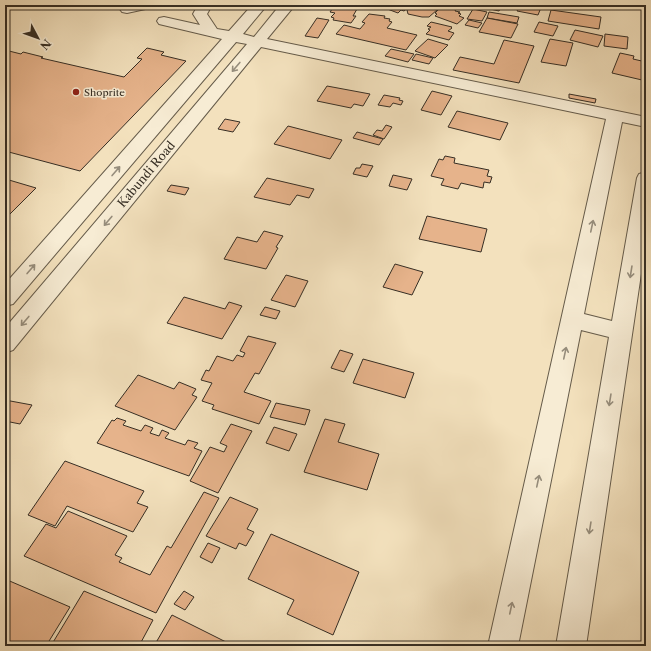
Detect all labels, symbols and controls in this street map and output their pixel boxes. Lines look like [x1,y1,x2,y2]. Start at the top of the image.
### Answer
north arrow [18,18,58,58]
text: N [37,36,54,53]
one-way arrow [232,62,240,73]
place label: Shoprite [84,86,125,99]
marker: Shoprite [71,87,81,97]
street label: Kabundi Road [114,137,178,210]
one-way arrow [112,166,121,176]
one-way arrow [103,215,112,226]
one-way arrow [588,220,596,233]
one-way arrow [26,263,35,274]
one-way arrow [627,265,635,278]
one-way arrow [20,315,29,326]
one-way arrow [561,347,569,360]
one-way arrow [606,393,614,406]
one-way arrow [534,475,542,488]
one-way arrow [586,522,594,535]
one-way arrow [507,602,515,615]

